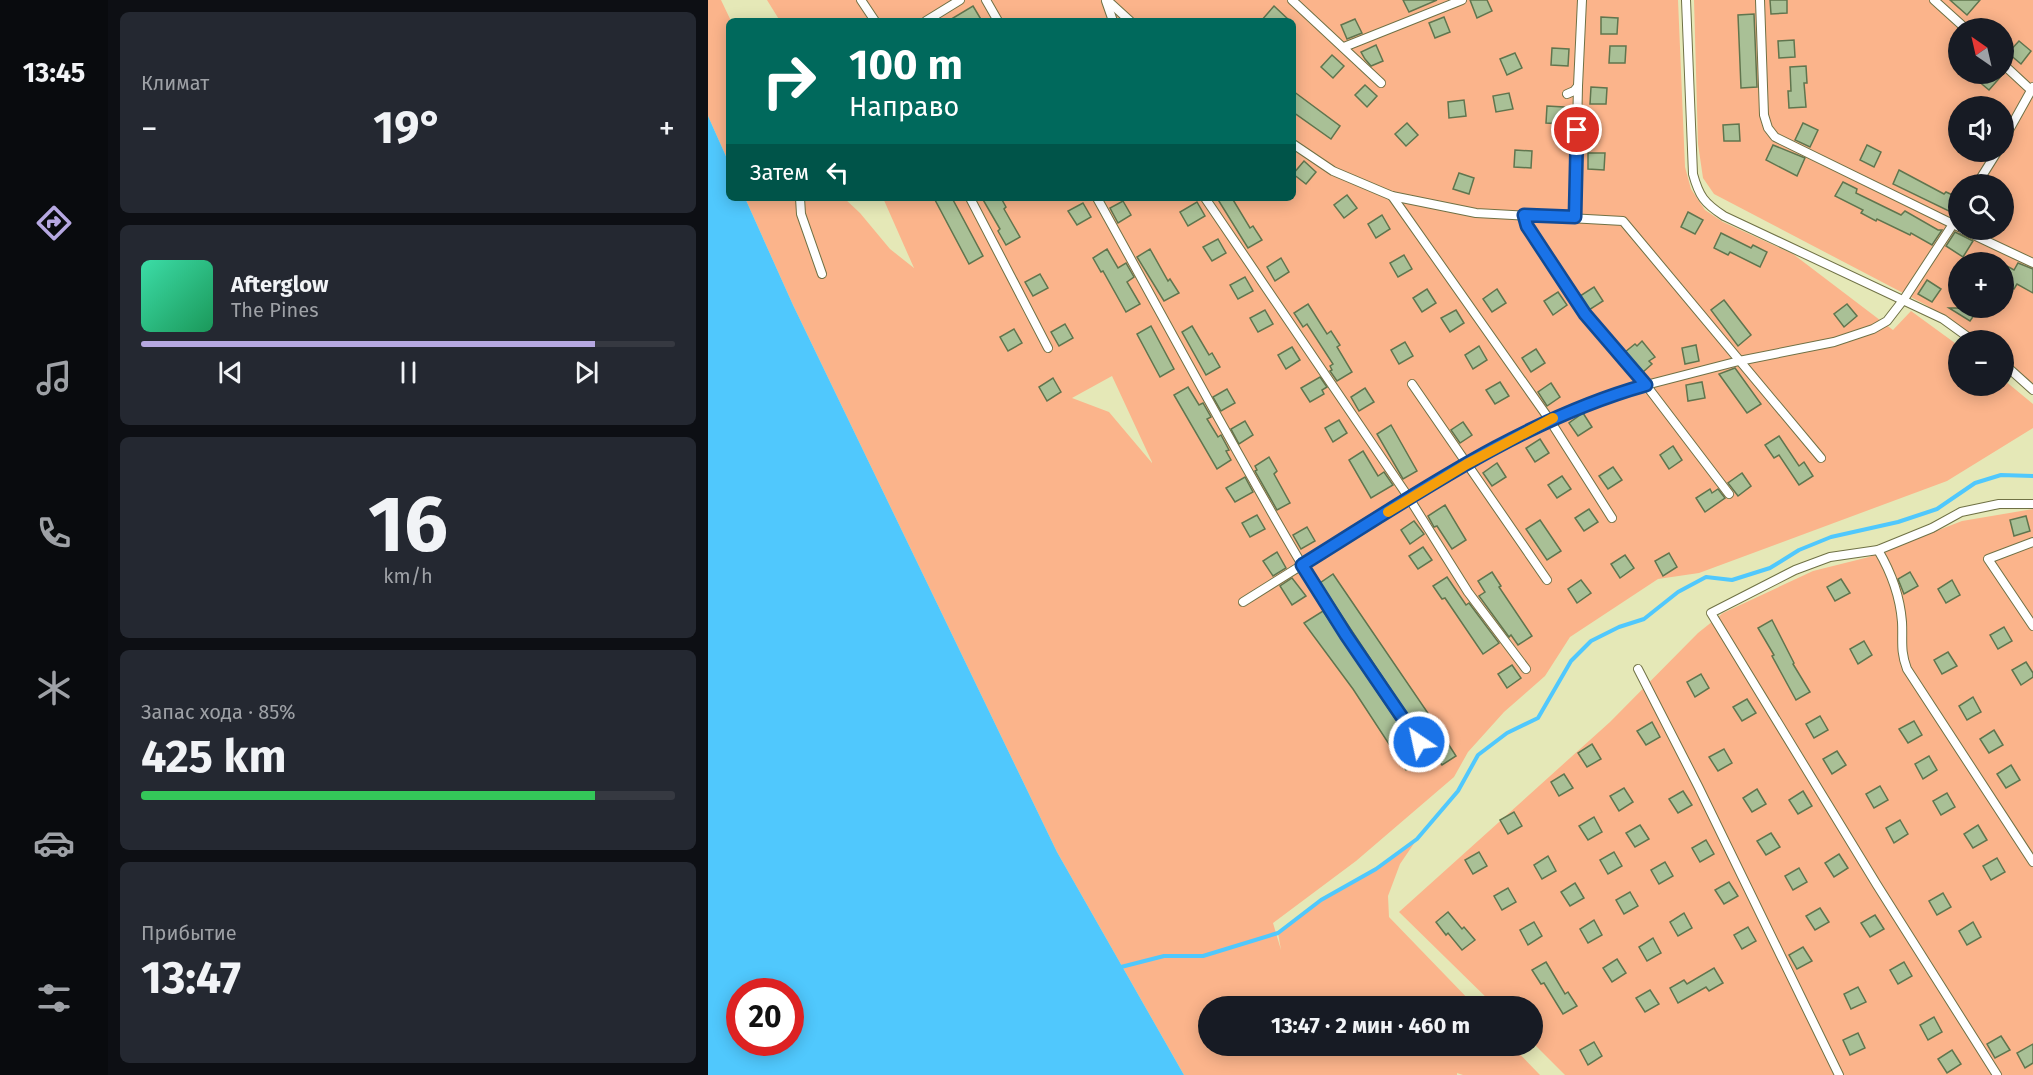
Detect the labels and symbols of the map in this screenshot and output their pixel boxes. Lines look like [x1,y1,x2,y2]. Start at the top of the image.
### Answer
north arrow [1948,18,2014,84]
pin [1551,104,1602,155]
position arrow [1387,710,1451,774]
speed limit sign: 20 [726,978,804,1056]

